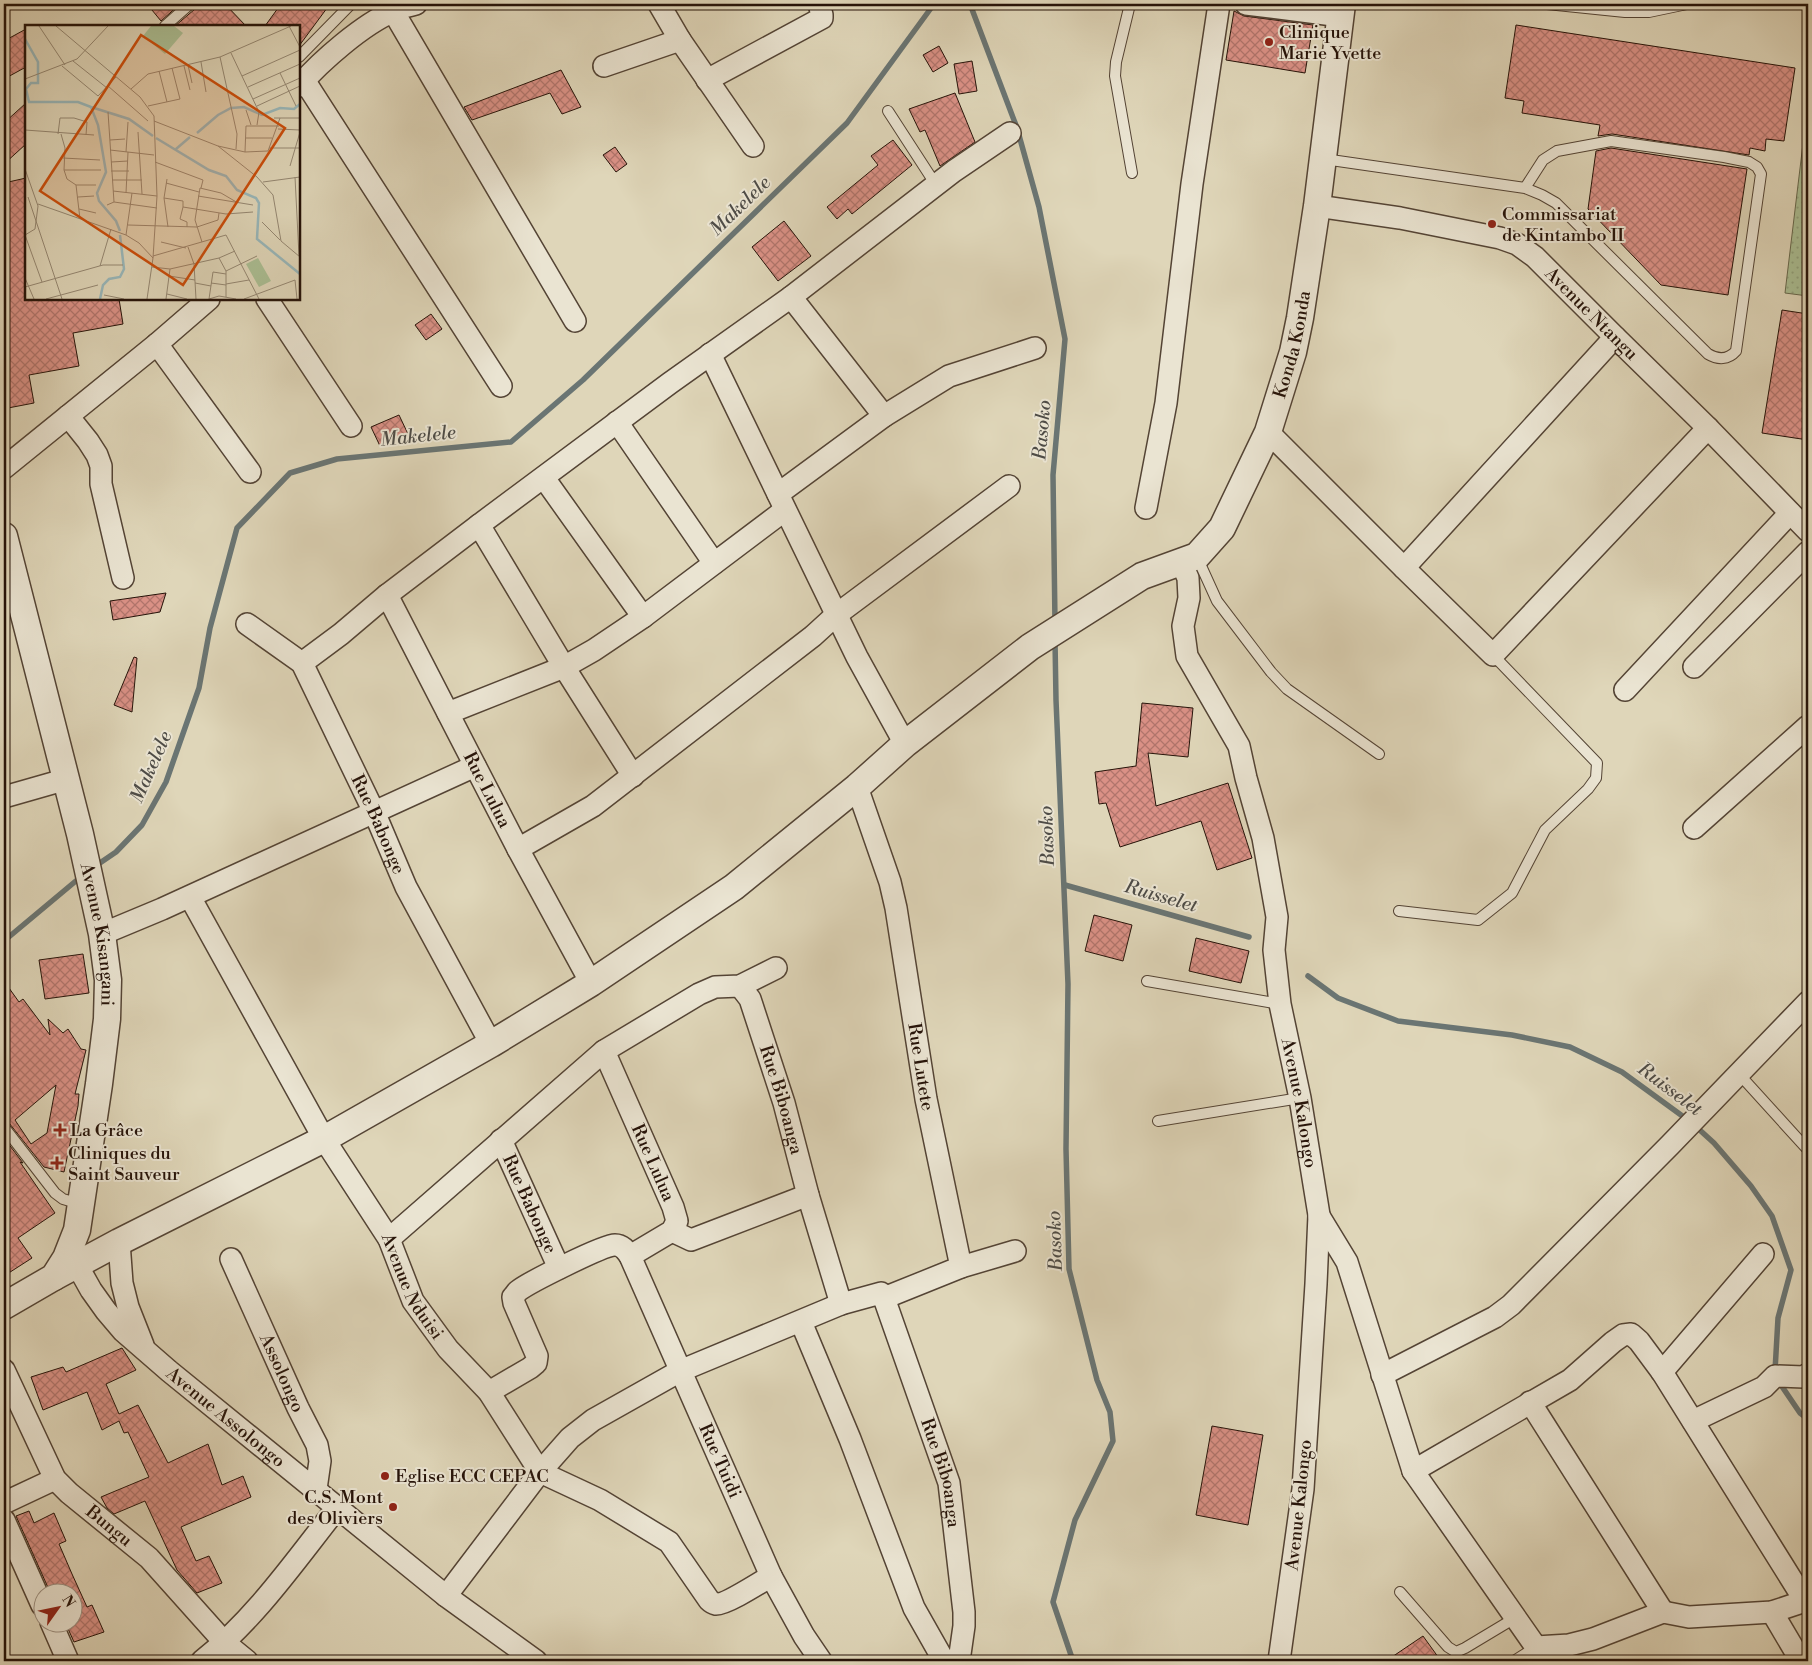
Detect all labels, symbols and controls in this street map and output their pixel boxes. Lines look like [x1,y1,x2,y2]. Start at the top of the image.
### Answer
place label: Clinique Marie Yvette [1279,21,1381,65]
inset map [25,25,300,300]
marker: Clinique Marie Yvette [1263,36,1275,48]
water label: Makelele [704,171,776,241]
place label: Commissariat de Kintambo II [1502,203,1624,247]
marker: Commissariat de Kintambo II [1486,218,1498,230]
street label: Avenue Ntangu [1539,261,1644,365]
street label: Konda Konda [1268,288,1316,401]
water label: Basoko [1027,399,1057,462]
water label: Makelele [379,420,457,452]
water label: Makelele [125,727,177,807]
street label: Rue Lulua [458,748,517,832]
street label: Rue Babonge [346,771,411,878]
water label: Basoko [1034,805,1060,868]
street label: Avenue Kisangani [75,860,120,1007]
water label: Ruisselet [1121,874,1201,918]
street label: Rue Lutete [903,1021,940,1113]
street label: Avenue Kalongo [1276,1035,1323,1170]
street label: Rue Biboanga [754,1042,809,1158]
water label: Ruisselet [1632,1056,1708,1122]
place label: La Grâce [70,1119,143,1142]
street label: Rue Lulua [626,1120,681,1206]
marker: La Grâce [54,1124,66,1136]
place label: Cliniques du Saint Sauveur [68,1142,180,1186]
street label: Rue Babonge [497,1150,562,1257]
marker: Cliniques du Saint Sauveur [50,1156,64,1170]
water label: Basoko [1042,1210,1068,1273]
street label: Avenue Nduisi [376,1229,449,1344]
street label: Assolongo [254,1329,310,1416]
street label: Avenue Assolongo [161,1361,290,1472]
street label: Rue Biboanga [916,1415,966,1530]
street label: Rue Tuidi [694,1420,747,1502]
street label: Avenue Kalongo [1281,1438,1317,1573]
place label: Eglise ECC CEPAC [395,1465,549,1488]
marker: Eglise ECC CEPAC [379,1470,391,1482]
place label: C.S. Mont des Oliviers [287,1486,384,1530]
street label: Bungu [81,1499,138,1552]
marker: C.S. Mont des Oliviers [387,1501,399,1513]
north arrow [32,1582,82,1632]
text: N [57,1592,79,1611]

